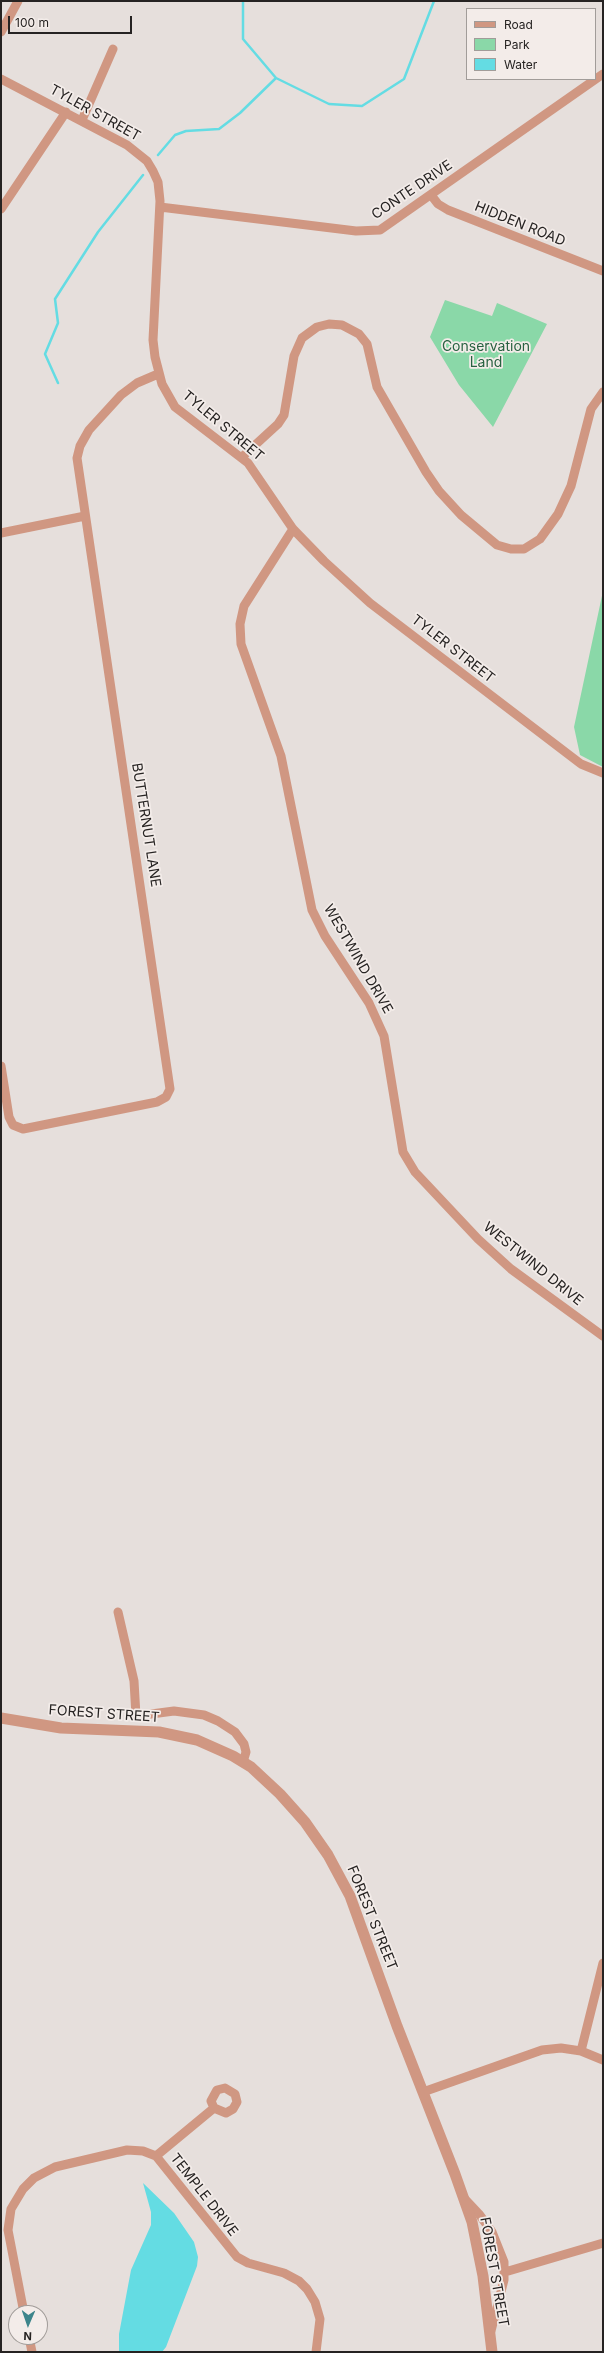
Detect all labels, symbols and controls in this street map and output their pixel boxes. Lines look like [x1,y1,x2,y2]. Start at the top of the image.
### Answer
scale bar [10,8,134,34]
legend [466,8,596,80]
text: 100 m [15,15,49,30]
text: Road [504,17,533,32]
text: Park [504,37,530,52]
text: Water [504,57,537,72]
street label: TYLER STREET [47,81,143,145]
street label: CONTE DRIVE [368,157,456,223]
street label: HIDDEN ROAD [472,198,568,250]
park label: Conservation Land [442,339,530,372]
street label: TYLER STREET [179,387,267,465]
street label: TYLER STREET [408,611,498,687]
street label: BUTTERNUT LANE [128,762,164,888]
street label: WESTWIND DRIVE [320,901,396,1017]
street label: WESTWIND DRIVE [480,1219,586,1309]
street label: FOREST STREET [48,1702,160,1726]
street label: FOREST STREET [343,1863,401,1973]
street label: TEMPLE DRIVE [167,2150,241,2240]
street label: FOREST STREET [476,2216,512,2328]
north arrow [8,2305,48,2345]
text: N [23,2329,32,2343]

